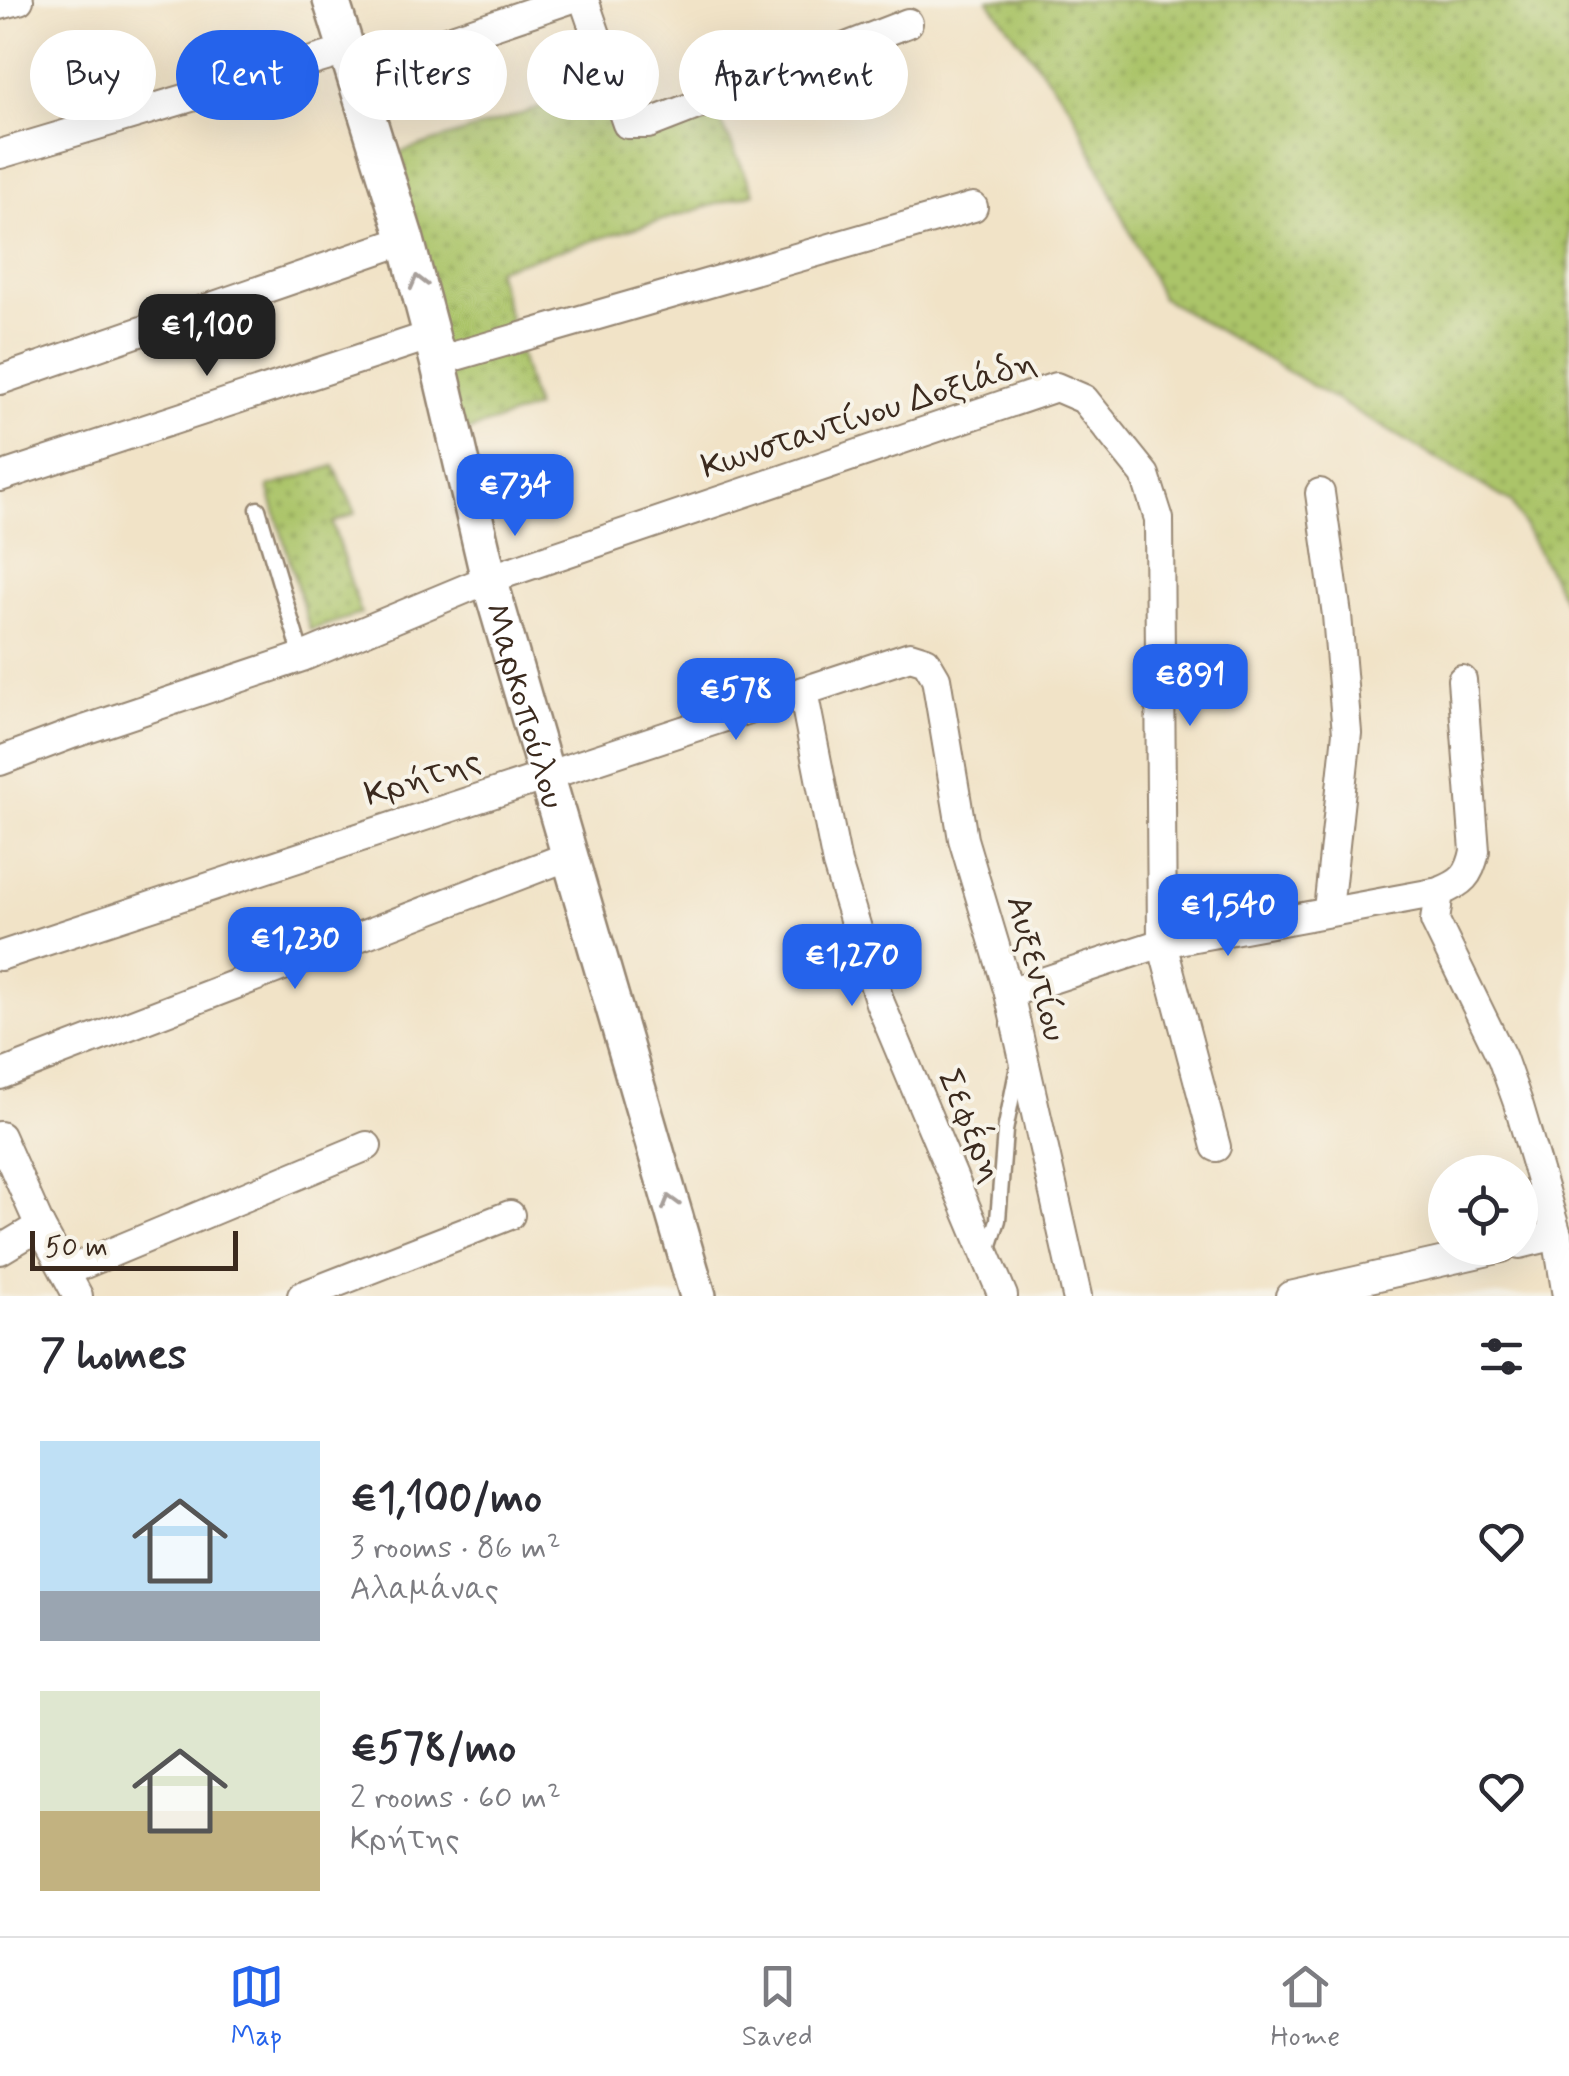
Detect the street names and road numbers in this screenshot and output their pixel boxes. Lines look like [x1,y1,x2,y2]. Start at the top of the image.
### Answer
street label: Κωνσταντίνου Δοξιάδη [695,339,1042,491]
street label: Μαρκοπούλου [472,597,576,814]
street label: Κρήτης [359,738,487,818]
street label: Αυξεντίου [995,891,1078,1046]
street label: Σεφέρη [926,1062,1014,1189]

